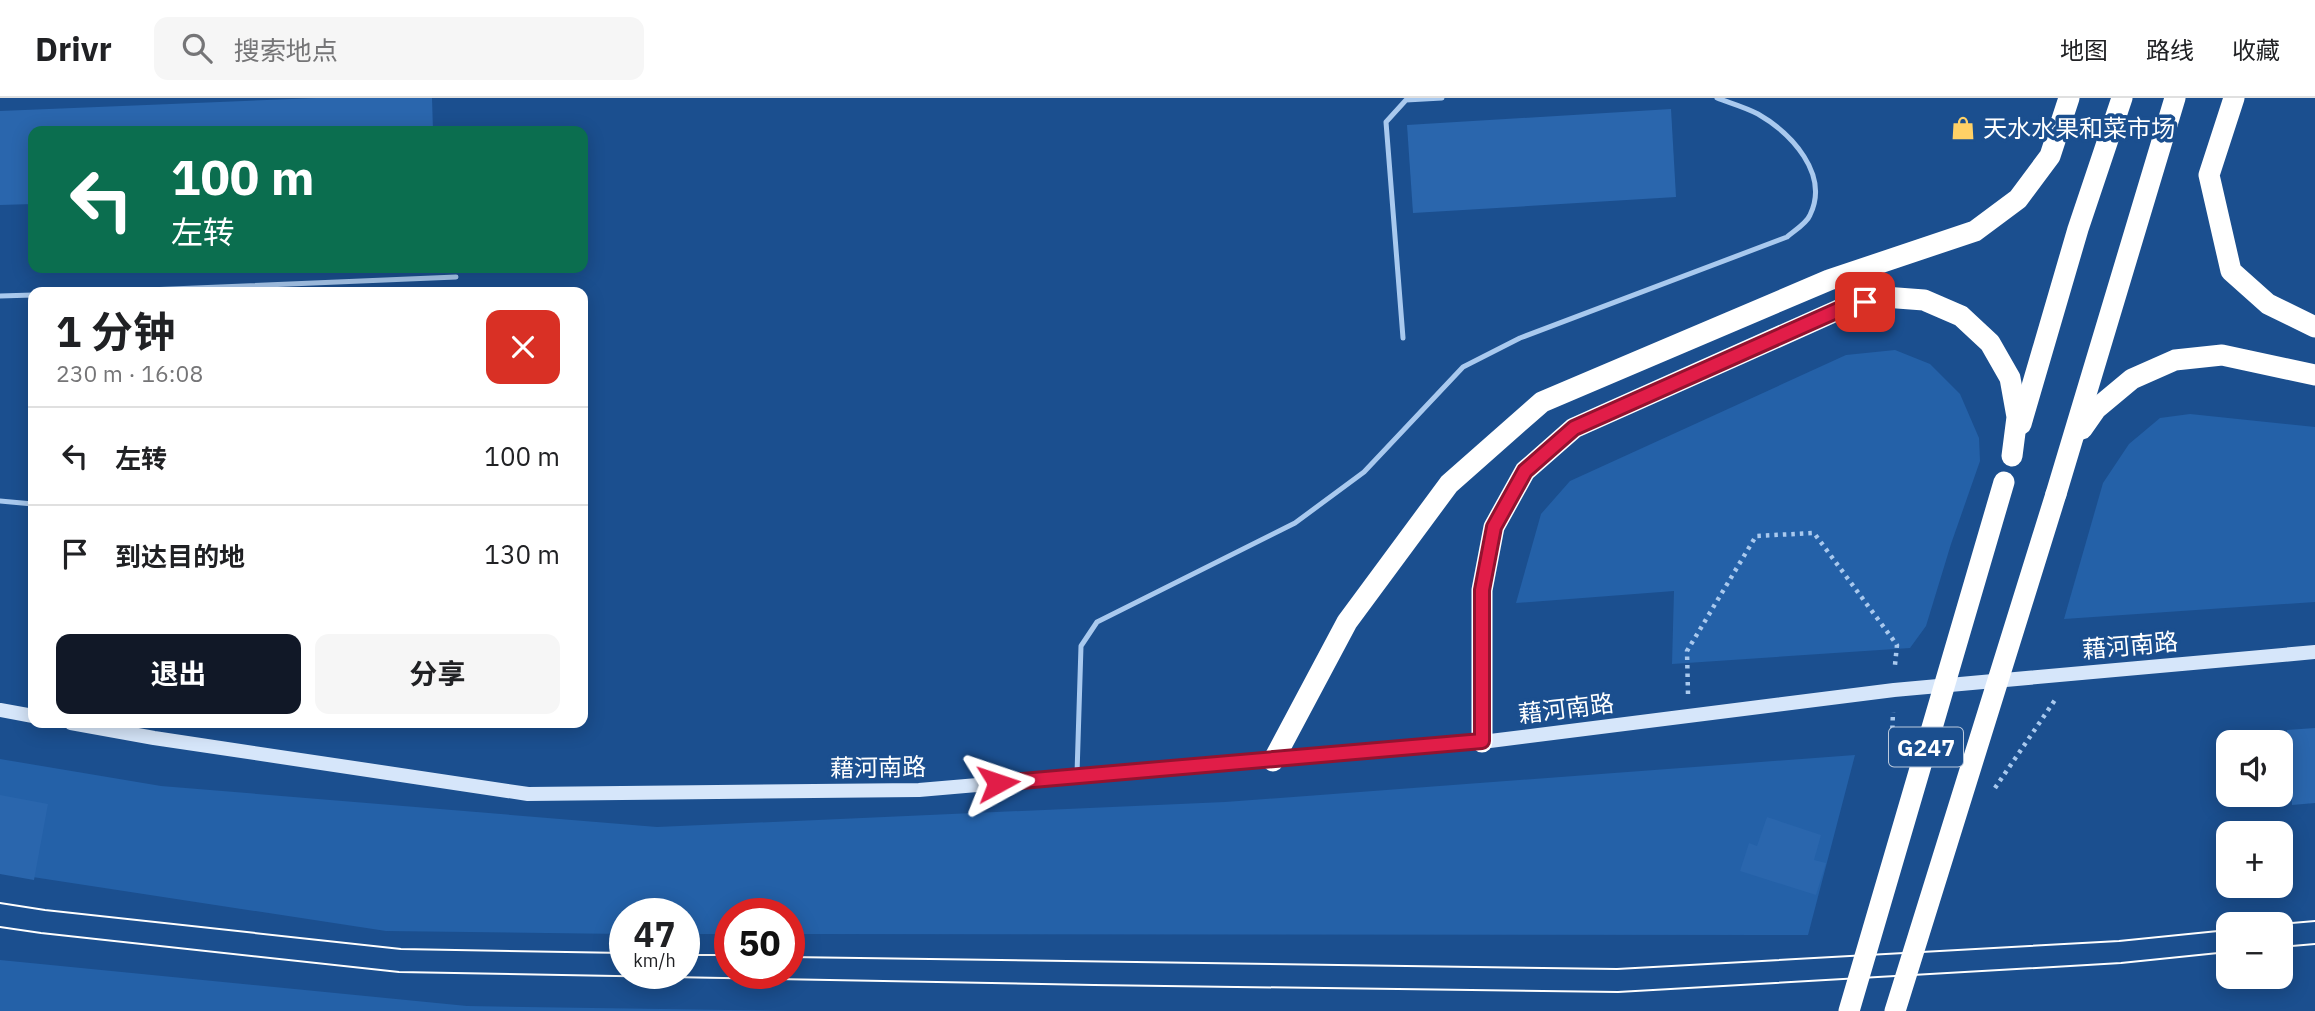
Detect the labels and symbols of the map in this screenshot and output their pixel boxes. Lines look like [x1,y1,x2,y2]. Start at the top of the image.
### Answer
place label: 天水水果和菜市场 [1983,112,2175,144]
shop icon: 天水水果和菜市场 [1949,114,1977,142]
pin [1835,272,1895,332]
street label: 藉河南路 [2081,625,2179,665]
street label: 藉河南路 [1516,686,1616,730]
road number: G247 [1889,727,1963,766]
position arrow [961,746,1035,820]
street label: 藉河南路 [830,750,926,784]
speed limit sign: 50 [714,898,805,989]

